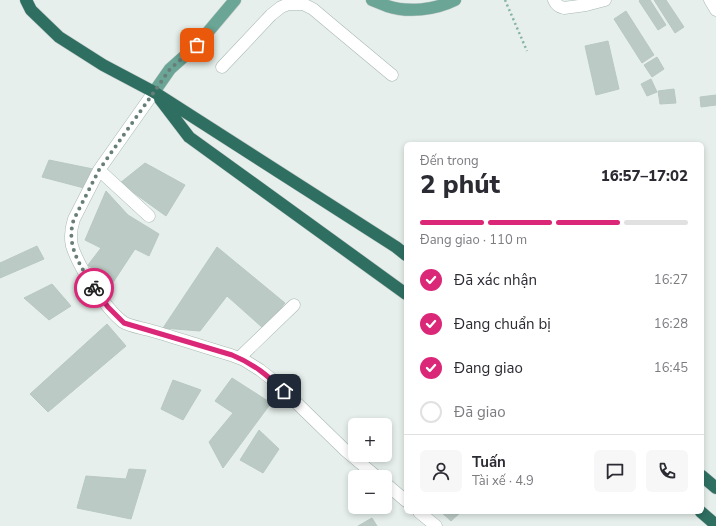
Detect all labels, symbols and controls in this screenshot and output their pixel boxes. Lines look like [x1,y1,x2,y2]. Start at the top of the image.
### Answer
pin [180,28,214,62]
icon: bag [186,34,208,56]
text: Đến trong [420,152,479,170]
text: 16:57–17:02 [601,166,688,186]
text: 2 phút [420,167,500,202]
text: Đang giao · 110 m [420,231,527,249]
courier [74,268,114,308]
icon: check [420,269,442,291]
text: Đã xác nhận [454,270,537,290]
text: 16:27 [654,271,688,289]
icon: bike [83,277,105,299]
icon: check [420,313,442,335]
text: Đang chuẩn bị [454,314,551,334]
text: 16:28 [654,315,688,333]
icon: check [420,357,442,379]
text: Đang giao [454,358,523,378]
text: 16:45 [654,359,688,377]
pin [267,374,301,408]
icon: home [273,380,295,402]
text: Đã giao [454,402,506,422]
map controls [348,418,392,514]
button: + [348,418,392,462]
button: person [420,450,462,492]
button: chat [594,450,636,492]
button: phone [646,450,688,492]
text: Tuấn [472,452,506,472]
button: − [348,470,392,514]
text: Tài xế · 4.9 [472,472,534,490]

